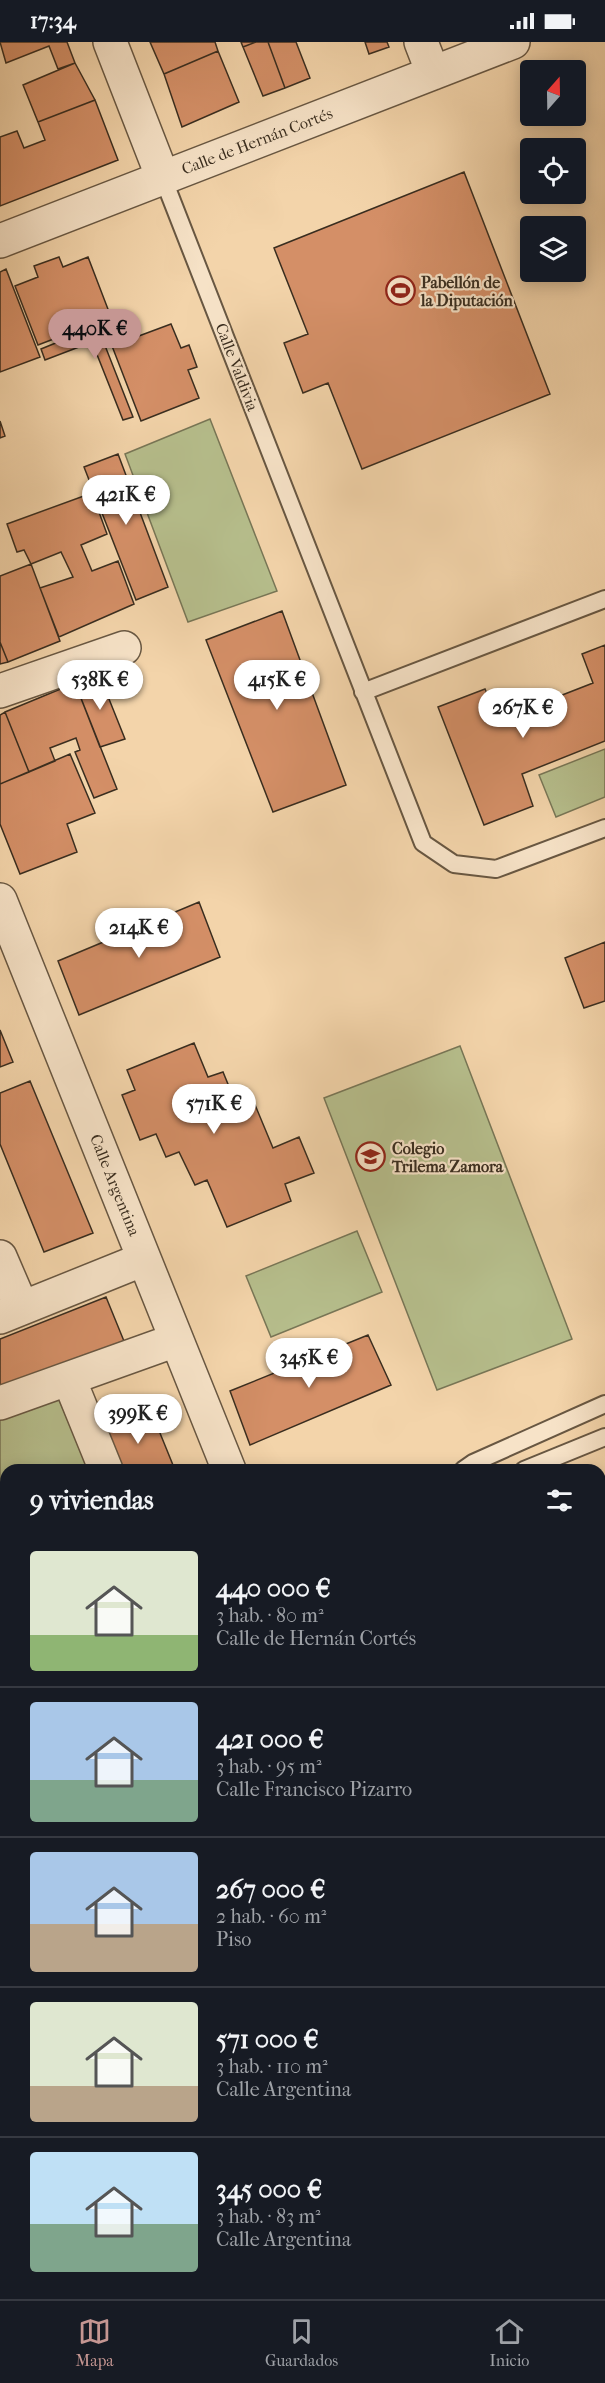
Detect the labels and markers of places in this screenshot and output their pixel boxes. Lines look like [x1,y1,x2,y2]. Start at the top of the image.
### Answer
place label: Pabellón de la Diputación [420,273,514,311]
sports icon: Pabellón de la Diputación [384,275,416,307]
pin: 440K € [46,309,144,360]
pin: 421K € [77,475,175,526]
pin: 538K € [51,660,149,711]
pin: 415K € [228,660,326,711]
pin: 267K € [474,688,572,739]
pin: 214K € [90,908,188,959]
pin: 571K € [165,1084,263,1135]
place label: Colegio Trilema Zamora [391,1139,504,1176]
school or university icon: Colegio Trilema Zamora [355,1141,387,1173]
pin: 345K € [260,1338,358,1389]
pin: 399K € [89,1394,187,1445]

